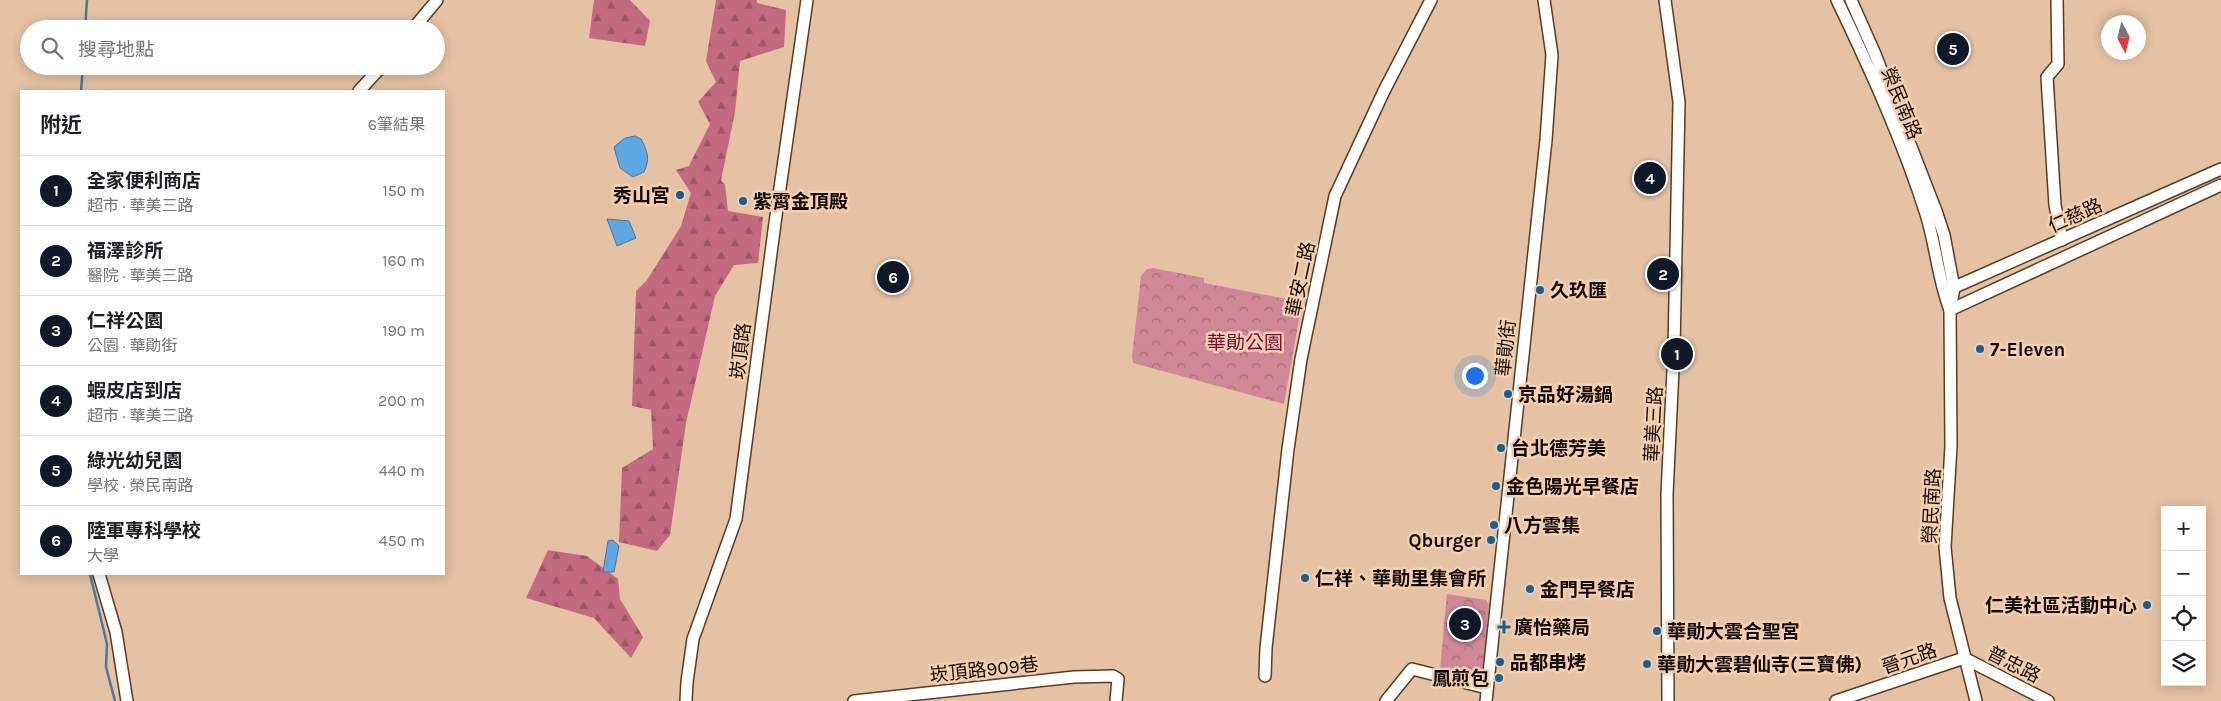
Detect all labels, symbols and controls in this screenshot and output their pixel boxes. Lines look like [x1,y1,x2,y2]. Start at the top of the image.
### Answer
north arrow [2101,15,2146,60]
search box [20,20,445,75]
pin: 5 [1937,30,1969,68]
icon: search [38,34,66,62]
text: 搜尋地點 [78,39,154,61]
street label: 榮民南路 [1877,64,1926,143]
text: 附近 [40,113,82,137]
text: 6筆結果 [368,115,425,134]
pin: 4 [1634,159,1666,197]
text: 全家便利商店 [87,170,201,192]
text: 1 [53,181,59,200]
text: 150 m [382,181,425,200]
place label: 秀山宮 [613,185,670,207]
marker: 秀山宮 [674,189,686,201]
place label: 紫霄金頂殿 [753,191,848,213]
street label: 仁慈路 [2045,194,2106,238]
marker: 紫霄金頂殿 [737,195,749,207]
text: 超市 · 華美三路 [87,196,193,215]
text: 福澤診所 [87,240,163,262]
street label: 華安二路 [1282,240,1320,319]
text: 2 [51,251,61,270]
text: 160 m [382,251,425,270]
pin: 2 [1647,255,1679,293]
pin: 6 [877,258,909,296]
text: 醫院 · 華美三路 [87,266,193,285]
place label: 久玖匯 [1550,280,1607,302]
marker: 久玖匯 [1534,284,1546,296]
text: 仁祥公園 [87,310,163,332]
street label: 華勛街 [1492,319,1520,378]
text: 3 [51,321,61,340]
text: 190 m [382,321,425,340]
street label: 崁頂路 [727,321,755,381]
park label: 華勛公園 [1207,332,1283,354]
pin: 1 [1661,335,1693,373]
text: 公園 · 華勛街 [87,336,177,355]
place label: 7-Eleven [1990,339,2065,361]
marker: 7-Eleven [1974,343,1986,355]
your location [1462,363,1488,389]
text: 蝦皮店到店 [87,380,182,402]
place label: 京品好湯鍋 [1518,384,1613,406]
street label: 華美三路 [1641,386,1667,463]
marker: 京品好湯鍋 [1502,388,1514,400]
text: 4 [51,391,61,410]
text: 200 m [378,391,425,410]
text: 超市 · 華美三路 [87,406,193,425]
place label: 台北德芳美 [1511,438,1606,460]
marker: 台北德芳美 [1495,442,1507,454]
text: 綠光幼兒園 [87,450,182,472]
text: 5 [51,461,61,480]
text: 440 m [379,461,425,480]
street label: 榮民南路 [1919,468,1945,545]
text: 學校 · 榮民南路 [87,476,193,495]
place label: 金色陽光早餐店 [1506,476,1639,498]
marker: 金色陽光早餐店 [1490,480,1502,492]
map controls [2161,506,2206,686]
button: + [2161,506,2206,551]
place label: 八方雲集 [1504,515,1580,537]
marker: 八方雲集 [1488,519,1500,531]
text: 陸軍專科學校 [87,520,201,542]
place label: Qburger [1408,530,1482,552]
text: 6 [51,531,61,550]
text: 450 m [379,531,425,550]
marker: Qburger [1485,534,1497,546]
text: 大學 [87,546,119,565]
button: − [2161,551,2206,596]
place label: 仁祥、華勛里集會所 [1315,568,1486,590]
marker: 仁祥、華勛里集會所 [1299,572,1311,584]
place label: 金門早餐店 [1540,579,1635,601]
marker: 金門早餐店 [1524,583,1536,595]
place label: 仁美社區活動中心 [1985,595,2137,617]
button: locate [2161,596,2206,641]
marker: 仁美社區活動中心 [2141,599,2153,611]
pin: 3 [1449,605,1481,643]
place label: 廣怡藥局 [1514,617,1590,639]
marker: 廣怡藥局 [1498,621,1510,633]
place label: 華勛大雲合聖宮 [1667,621,1800,643]
marker: 華勛大雲合聖宮 [1651,625,1663,637]
street label: 晉元路 [1879,639,1940,679]
button: layers [2161,641,2206,686]
street label: 普忠路 [1983,642,2044,688]
place label: 品都串烤 [1510,652,1586,674]
street label: 崁頂路909巷 [929,653,1040,687]
place label: 華勛大雲碧仙寺(三寶佛) [1657,654,1862,676]
marker: 品都串烤 [1494,656,1506,668]
marker: 華勛大雲碧仙寺(三寶佛) [1641,658,1653,670]
place label: 鳳煎包 [1432,668,1489,690]
marker: 鳳煎包 [1493,672,1505,684]

